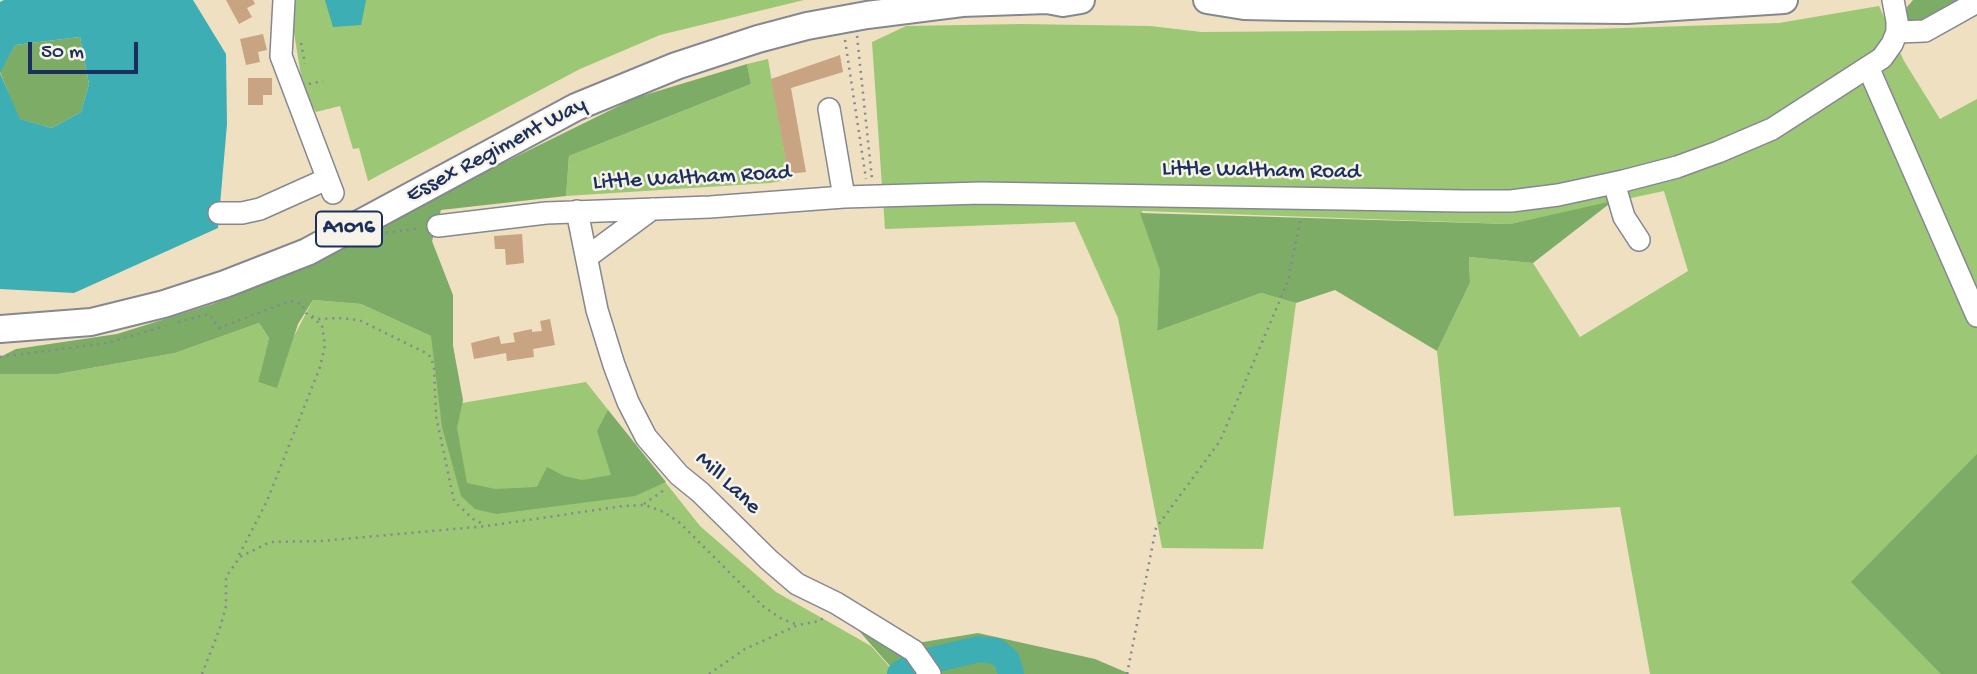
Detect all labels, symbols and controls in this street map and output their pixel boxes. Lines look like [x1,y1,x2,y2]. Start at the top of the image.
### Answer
scale bar [32,28,142,72]
text: 50 m [41,41,84,66]
street label: Essex Regiment Way [402,92,592,210]
street label: Little Waltham Road [1162,156,1360,188]
street label: Little Waltham Road [592,160,792,198]
road number: A1016 [316,212,382,246]
street label: Mill Lane [688,446,766,522]

